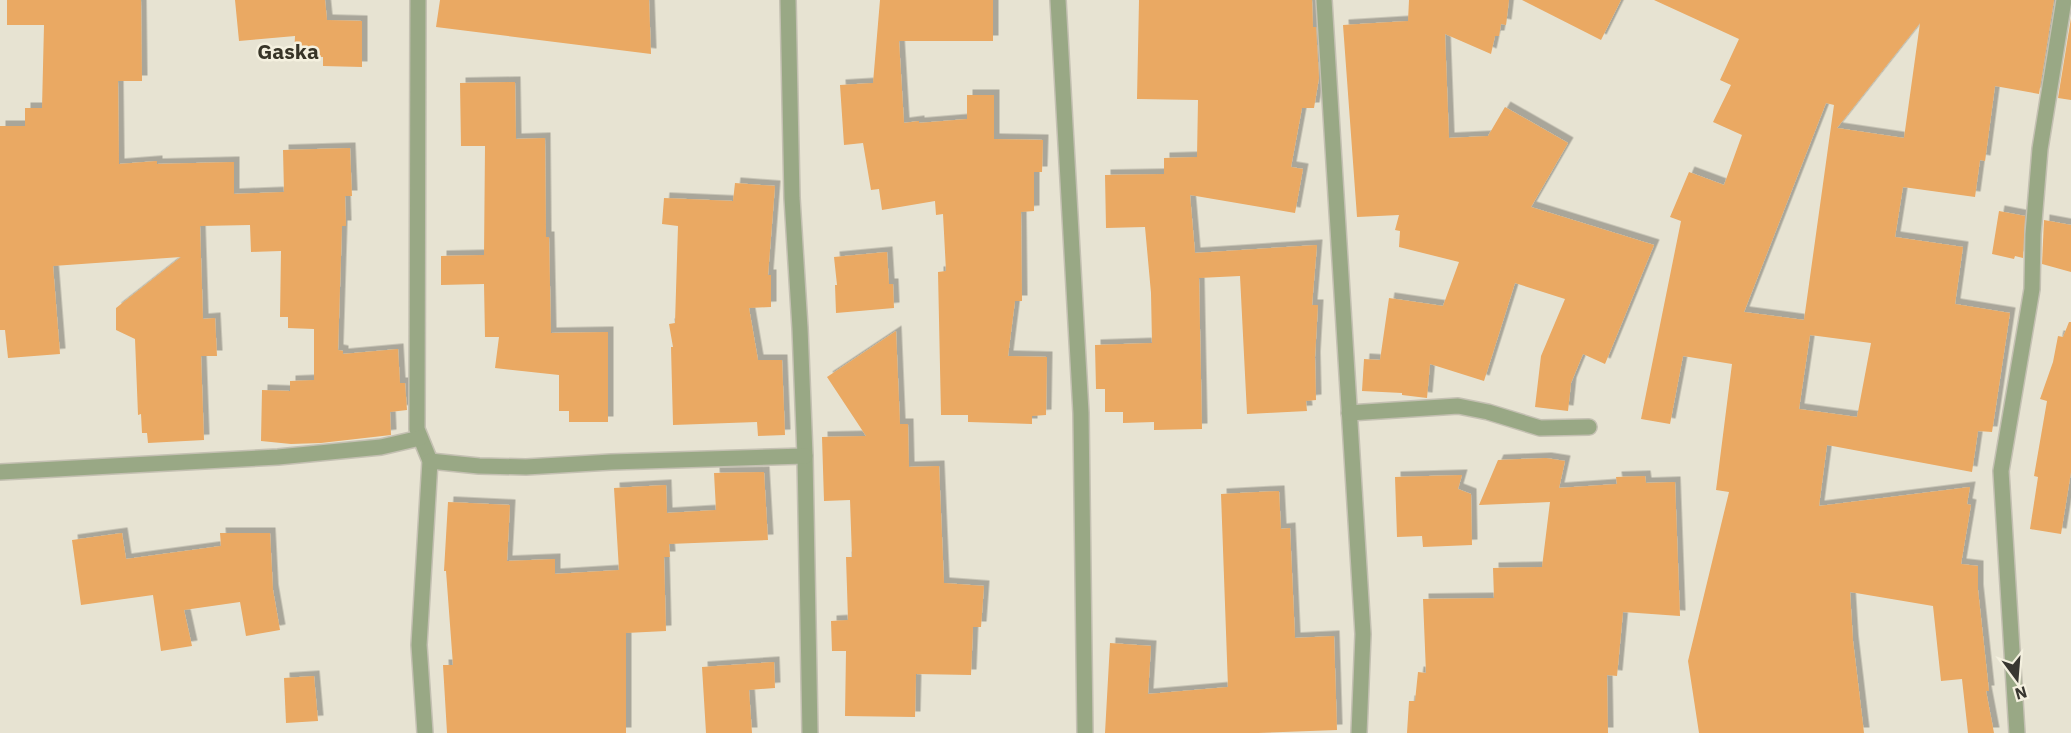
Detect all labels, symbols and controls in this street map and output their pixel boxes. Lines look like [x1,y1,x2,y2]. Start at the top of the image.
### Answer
district label: Gaska [257,37,319,65]
north arrow [1987,649,2047,709]
text: N [2013,682,2029,705]

